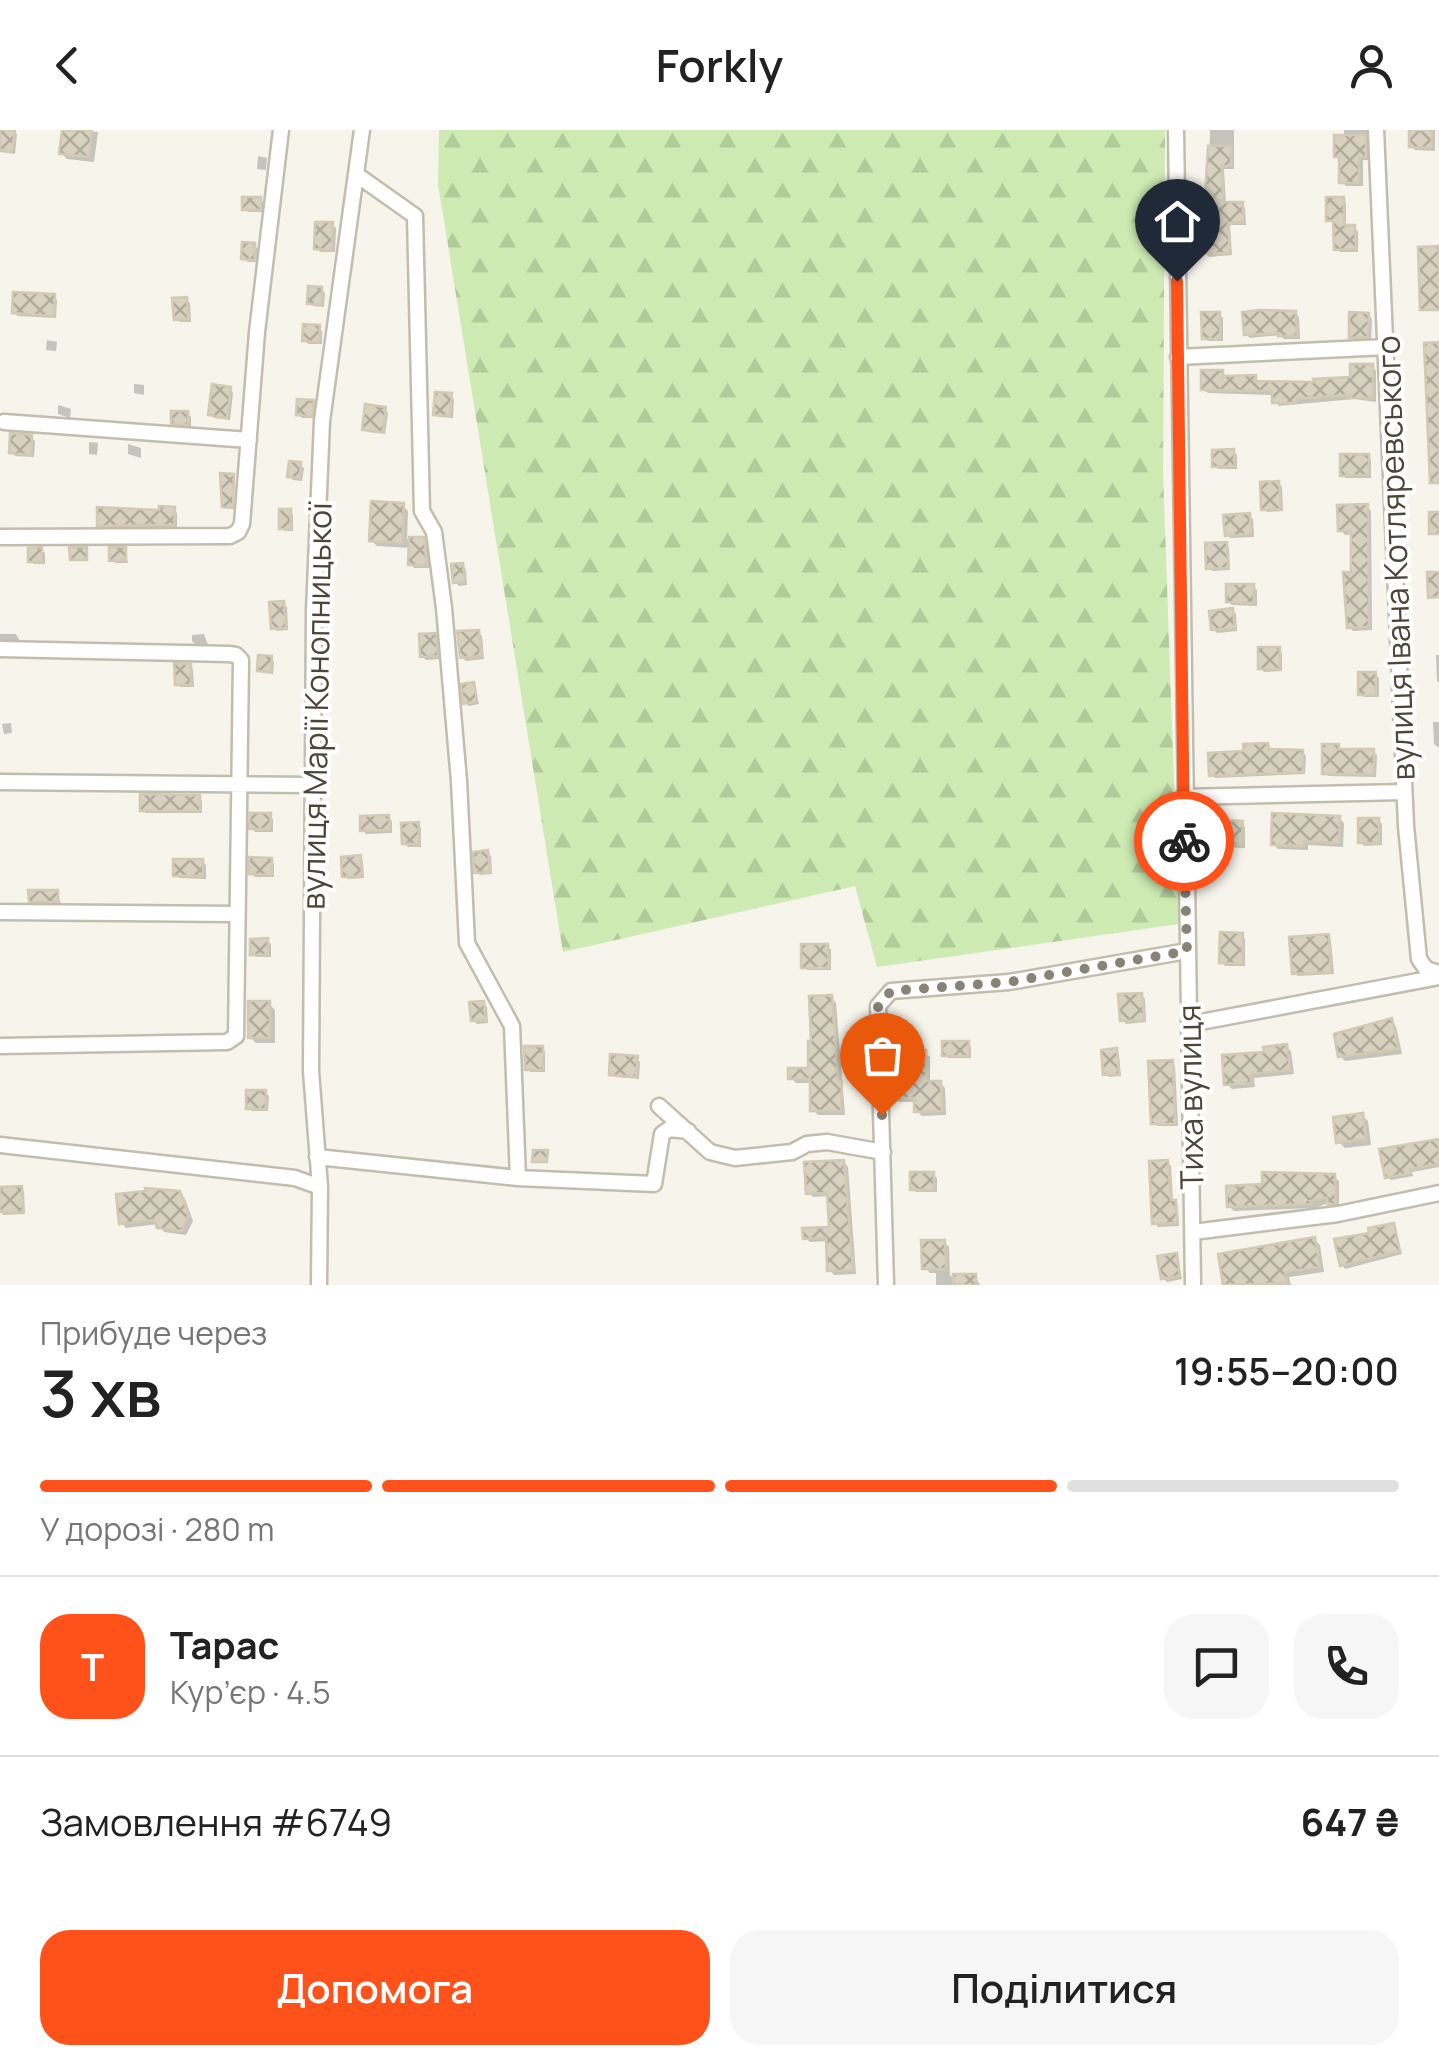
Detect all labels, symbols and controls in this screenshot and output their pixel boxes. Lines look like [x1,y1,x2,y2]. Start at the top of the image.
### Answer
text: Forkly [656,34,783,96]
icon: back [40,38,95,93]
icon: person [1344,38,1399,93]
pin [1135,179,1220,282]
icon: home [1150,194,1205,249]
street label: вулиця Івана Котляревського [1365,335,1425,781]
street label: вулиця Марії Конопницької [290,500,342,910]
courier [1134,791,1234,891]
icon: bike [1157,814,1212,869]
street label: Тиха вулиця [1166,1004,1214,1190]
pin [840,1013,925,1116]
icon: bag [855,1028,910,1083]
text: Прибуде через [40,1311,267,1355]
text: 19:55–20:00 [1174,1344,1399,1396]
text: 3 хв [40,1348,161,1437]
text: У дорозі · 280 m [40,1507,274,1551]
button: chat [1164,1614,1269,1719]
button: phone [1294,1614,1399,1719]
text: Тарас [170,1618,279,1670]
text: Т [81,1640,104,1692]
text: Кур’єр · 4.5 [170,1670,331,1714]
text: Замовлення #6749 [40,1795,392,1847]
text: 647 ₴ [1301,1795,1399,1847]
button: Допомога [40,1930,710,2045]
button: Поділитися [730,1930,1399,2045]

